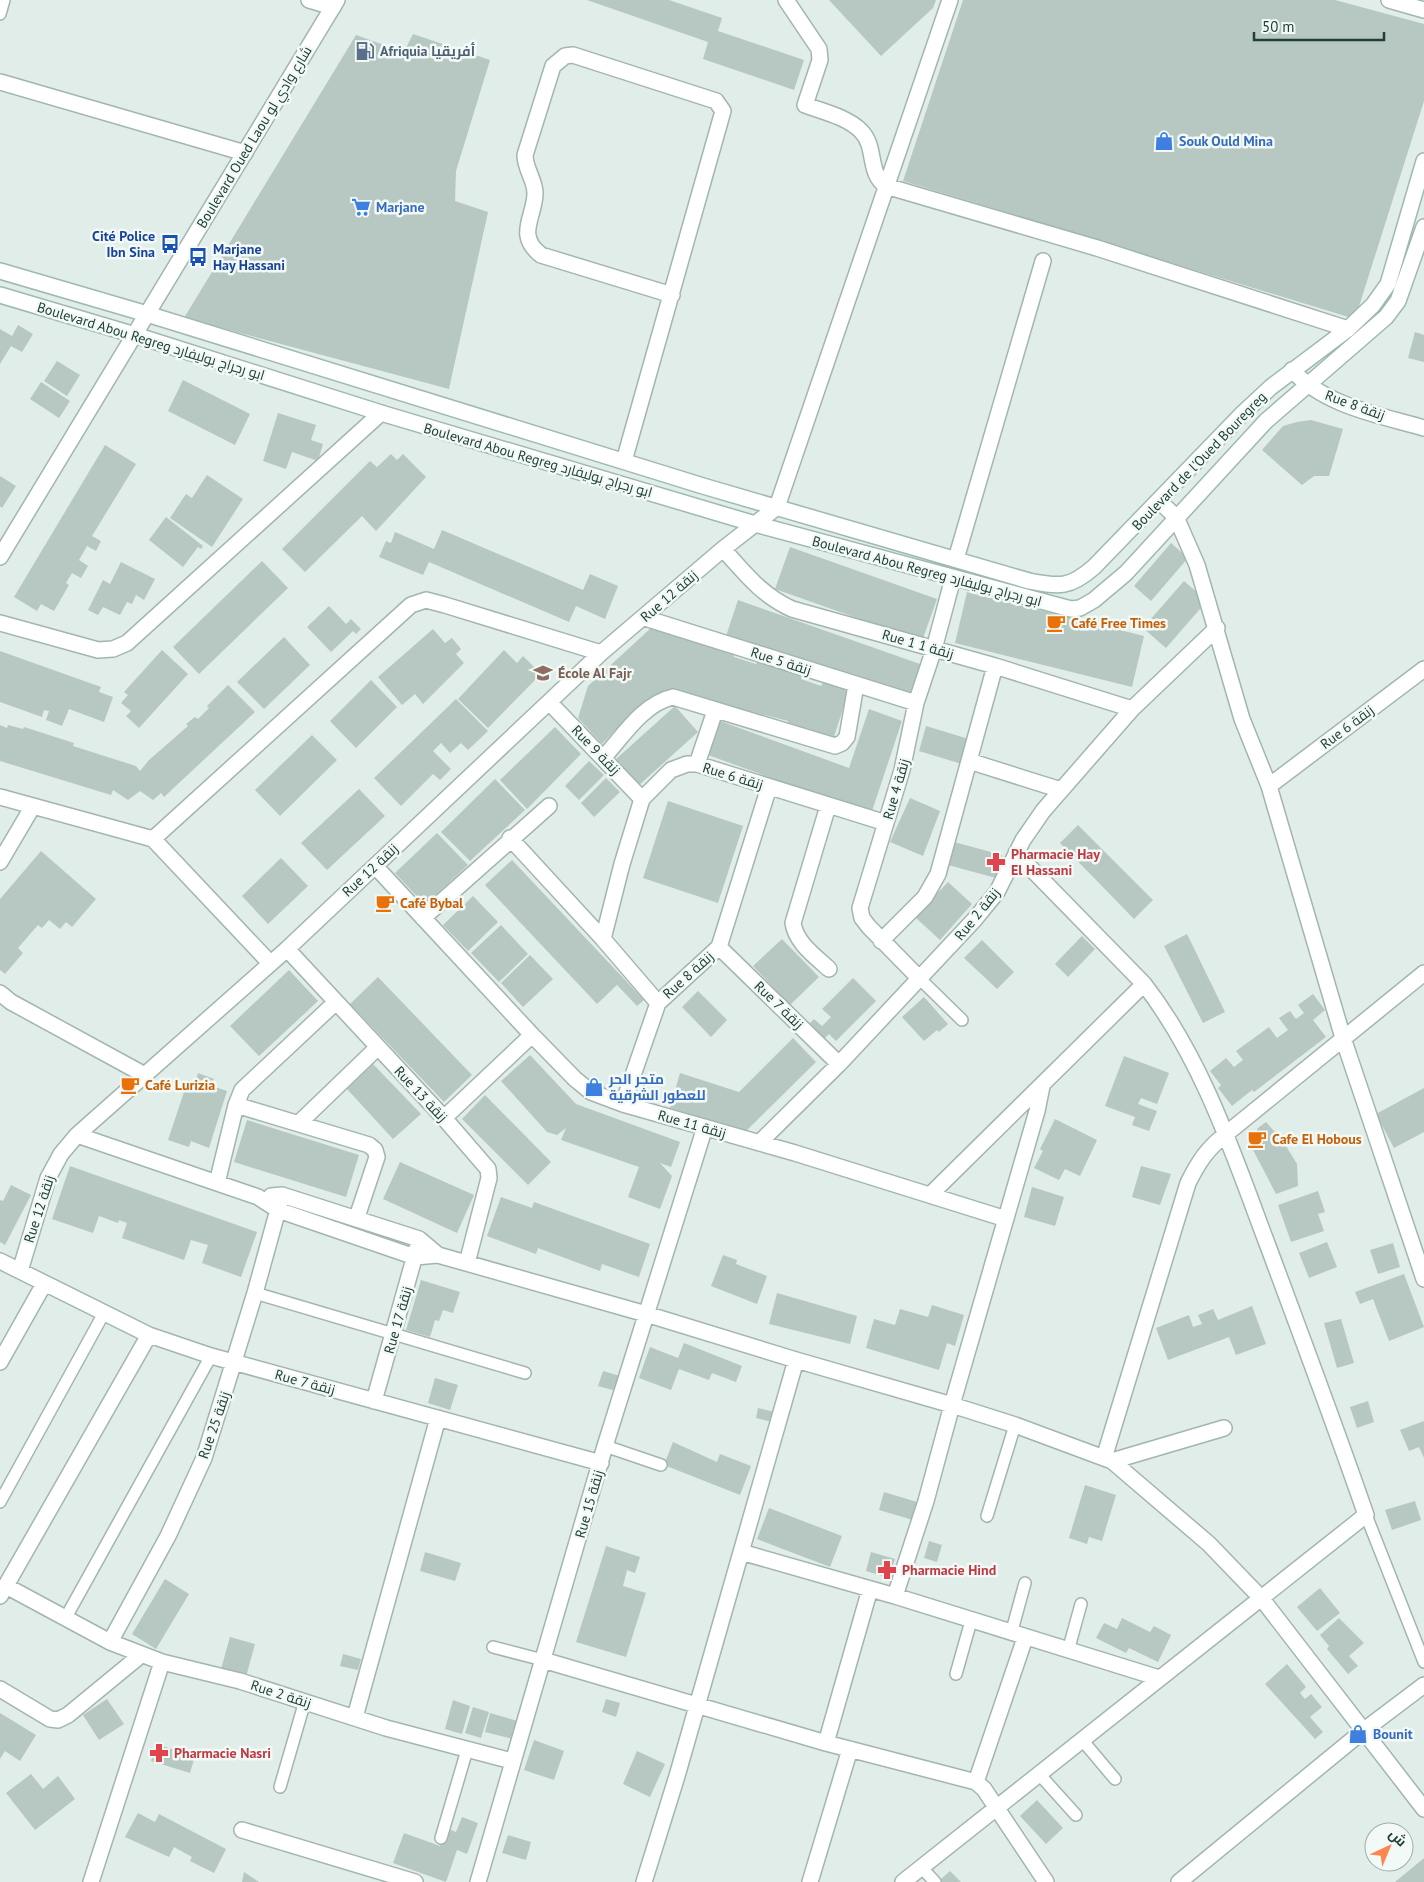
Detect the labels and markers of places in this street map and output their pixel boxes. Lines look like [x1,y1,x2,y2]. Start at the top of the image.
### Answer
fuel station icon: Afriquia أفريقيا [354,40,376,62]
place label: Afriquia أفريقيا [380,42,475,60]
shop icon: Souk Ould Mina [1153,130,1175,152]
place label: Souk Ould Mina [1179,132,1273,150]
supermarket icon: Marjane [350,196,372,218]
place label: Marjane [376,198,425,216]
place label: Cité Police Ibn Sina [92,227,155,261]
bus stop icon: Cité Police Ibn Sina [159,233,181,255]
place label: Marjane Hay Hassani [213,240,285,274]
bus stop icon: Marjane Hay Hassani [187,246,209,268]
cafe icon: Café Free Times [1045,612,1067,634]
place label: Café Free Times [1071,614,1166,632]
school or university icon: École Al Fajr [532,662,554,684]
place label: École Al Fajr [558,664,632,682]
place label: Pharmacie Hay El Hassani [1011,845,1100,879]
pharmacy icon: Pharmacie Hay El Hassani [985,851,1007,873]
cafe icon: Café Bybal [374,892,396,914]
place label: Café Bybal [400,894,464,912]
place label: متجر الحر للعطور الشرقية [608,1070,706,1104]
cafe icon: Café Lurizia [119,1074,141,1096]
place label: Café Lurizia [145,1076,215,1094]
shop icon: متجر الحر للعطور الشرقية [583,1076,605,1098]
cafe icon: Cafe El Hobous [1246,1128,1268,1150]
place label: Cafe El Hobous [1272,1130,1362,1148]
pharmacy icon: Pharmacie Hind [876,1559,898,1581]
place label: Pharmacie Hind [902,1561,996,1579]
shop icon: Bounit [1347,1723,1369,1745]
place label: Bounit [1373,1725,1413,1743]
pharmacy icon: Pharmacie Nasri [148,1742,170,1764]
place label: Pharmacie Nasri [174,1744,271,1762]

